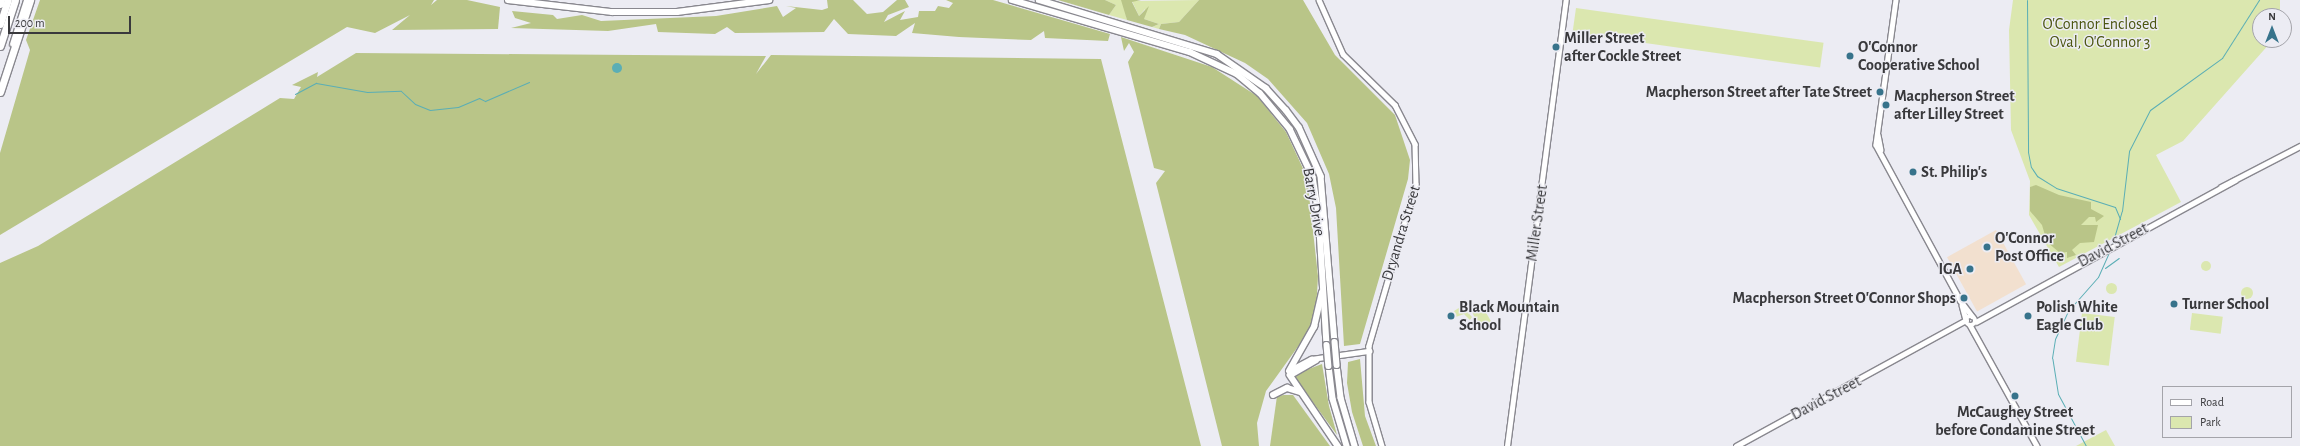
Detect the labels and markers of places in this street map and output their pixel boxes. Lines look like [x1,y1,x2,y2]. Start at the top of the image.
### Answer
place label: Miller Street after Cockle Street [1564,28,1681,66]
place label: O'Connor Cooperative School [1858,37,1980,75]
marker: Miller Street after Cockle Street [1551,42,1561,52]
marker: O'Connor Cooperative School [1845,51,1855,61]
place label: Macpherson Street after Tate Street [1646,82,1872,102]
place label: Macpherson Street after Lilley Street [1894,86,2015,124]
marker: Macpherson Street after Tate Street [1875,87,1885,97]
marker: Macpherson Street after Lilley Street [1881,100,1891,110]
place label: St. Philip's [1921,162,1987,182]
marker: St. Philip's [1908,167,1918,177]
place label: O'Connor Post Office [1995,228,2064,266]
marker: O'Connor Post Office [1982,242,1992,252]
place label: IGA [1938,259,1962,279]
marker: IGA [1965,264,1975,274]
place label: Macpherson Street O'Connor Shops [1732,288,1956,308]
marker: Macpherson Street O'Connor Shops [1959,293,1969,303]
place label: Turner School [2182,294,2269,314]
place label: Black Mountain School [1459,297,1559,335]
place label: Polish White Eagle Club [2036,297,2118,335]
marker: Turner School [2169,299,2179,309]
marker: Black Mountain School [1446,311,1456,321]
marker: Polish White Eagle Club [2023,311,2033,321]
marker: McCaughey Street before Condamine Street [2010,391,2020,401]
place label: McCaughey Street before Condamine Street [1935,402,2095,440]

